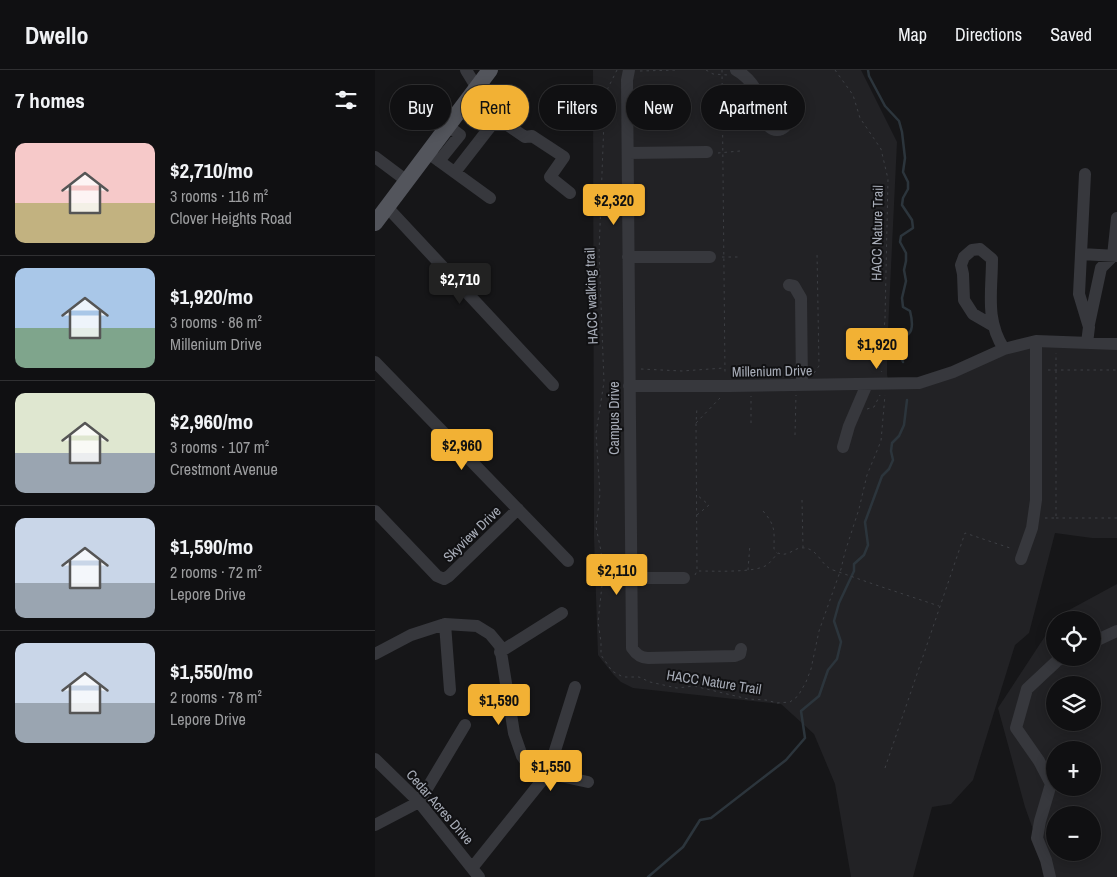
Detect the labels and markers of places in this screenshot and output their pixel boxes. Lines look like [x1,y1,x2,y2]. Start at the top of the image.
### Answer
pin: $2,320 [573,184,655,226]
pin: $2,710 [419,262,501,305]
pin: $1,920 [836,328,918,370]
pin: $2,960 [421,428,503,471]
pin: $2,110 [576,554,658,596]
pin: $1,590 [458,684,540,726]
pin: $1,550 [510,750,592,792]

